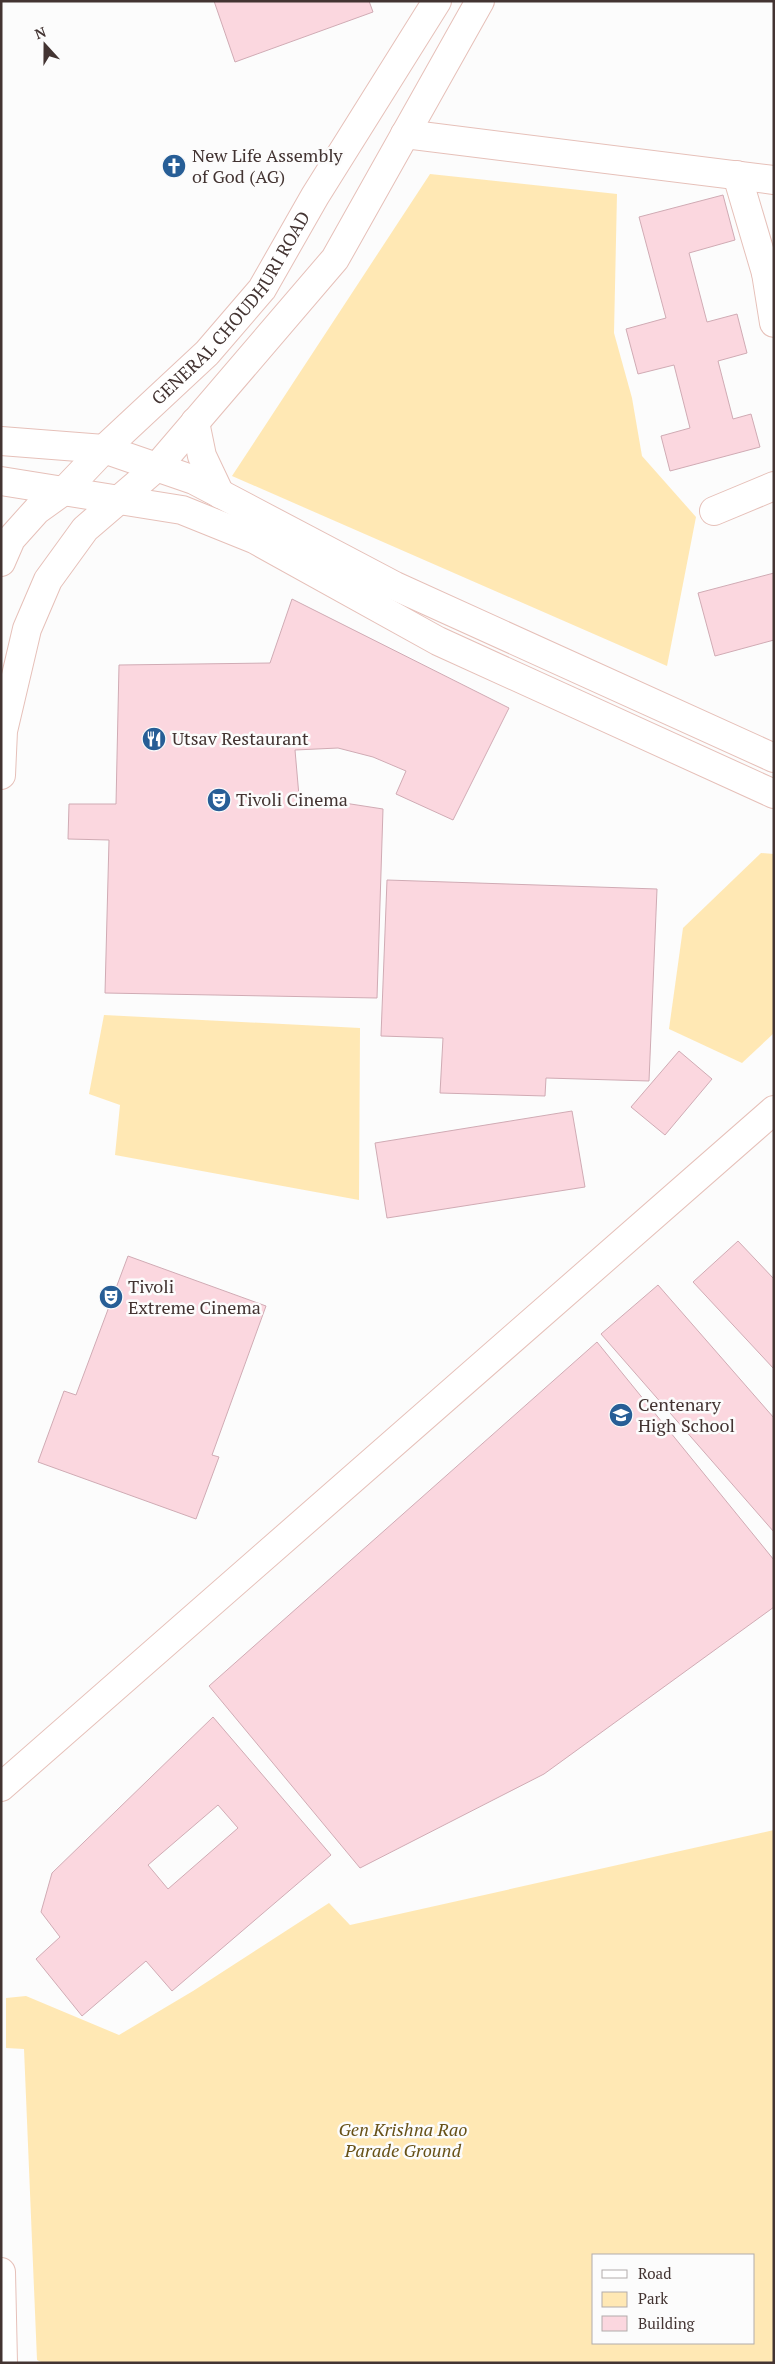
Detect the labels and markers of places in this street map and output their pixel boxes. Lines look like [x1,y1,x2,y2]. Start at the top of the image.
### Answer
place label: New Life Assembly of God (AG) [192,143,344,188]
church icon: New Life Assembly of God (AG) [161,153,187,179]
restaurant icon: Utsav Restaurant [141,726,167,752]
place label: Utsav Restaurant [172,726,309,750]
theatre icon: Tivoli Cinema [206,787,232,813]
place label: Tivoli Cinema [236,787,348,811]
place label: Tivoli Extreme Cinema [128,1274,261,1319]
theatre icon: Tivoli Extreme Cinema [98,1284,124,1310]
place label: Centenary High School [638,1392,735,1437]
school or university icon: Centenary High School [608,1402,634,1428]

